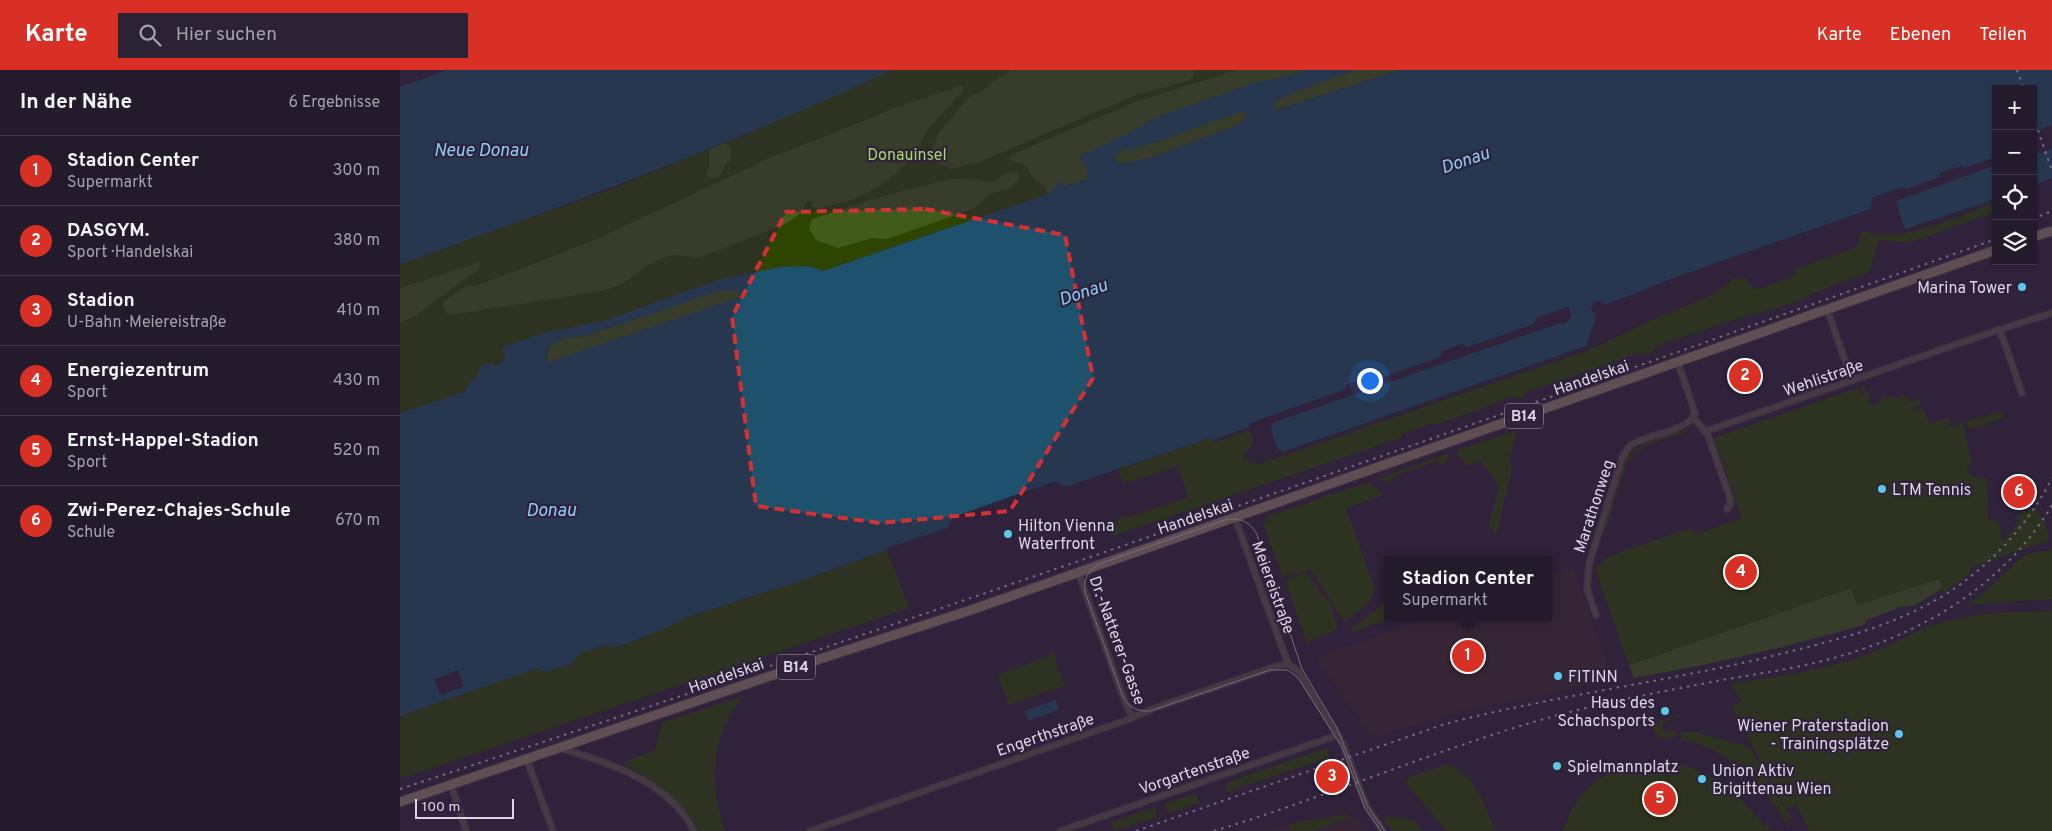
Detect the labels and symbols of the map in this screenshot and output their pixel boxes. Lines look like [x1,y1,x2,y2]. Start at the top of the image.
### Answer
water label: Neue Donau [434,140,529,163]
water label: Donau [1438,142,1493,180]
park label: Donauinsel [867,146,947,166]
water label: Donau [1056,274,1111,312]
place label: Marina Tower [1917,279,2012,299]
marker: Marina Tower [2016,281,2028,293]
street label: Wehlistraße [1781,356,1866,402]
street label: Handelskai [1551,357,1632,401]
pin: 2 [1729,357,1761,395]
your location [1357,368,1383,394]
road number: B14 [1505,404,1543,428]
street label: Marathonweg [1570,457,1619,556]
pin: 6 [2003,473,2035,511]
place label: LTM Tennis [1892,481,1971,501]
marker: LTM Tennis [1876,483,1888,495]
street label: Handelskai [1155,496,1236,540]
water label: Donau [526,500,576,523]
place label: Hilton Vienna Waterfront [1018,517,1114,555]
marker: Hilton Vienna Waterfront [1002,528,1014,540]
street label: Meiereistraße [1246,539,1298,637]
pin: 4 [1725,553,1757,591]
street label: Dr.-Natterer-Gasse [1084,573,1149,708]
pin: 1 [1452,637,1484,675]
road number: B14 [777,654,815,680]
street label: Handelskai [686,655,767,699]
place label: FITINN [1568,668,1618,688]
marker: FITINN [1552,670,1564,682]
place label: Haus des Schachsports [1557,694,1655,732]
marker: Haus des Schachsports [1659,705,1671,717]
street label: Engerthstraße [994,710,1097,762]
place label: Wiener Praterstadion - Trainingsplätze [1737,717,1889,755]
marker: Wiener Praterstadion - Trainingsplätze [1893,728,1905,740]
street label: Vorgartenstraße [1137,744,1253,800]
pin: 3 [1316,758,1348,796]
place label: Spielmannplatz [1567,758,1679,778]
marker: Spielmannplatz [1551,760,1563,772]
place label: Union Aktiv Brigittenau Wien [1712,762,1832,800]
marker: Union Aktiv Brigittenau Wien [1696,773,1708,785]
pin: 5 [1644,780,1676,818]
scale bar [415,796,514,819]

